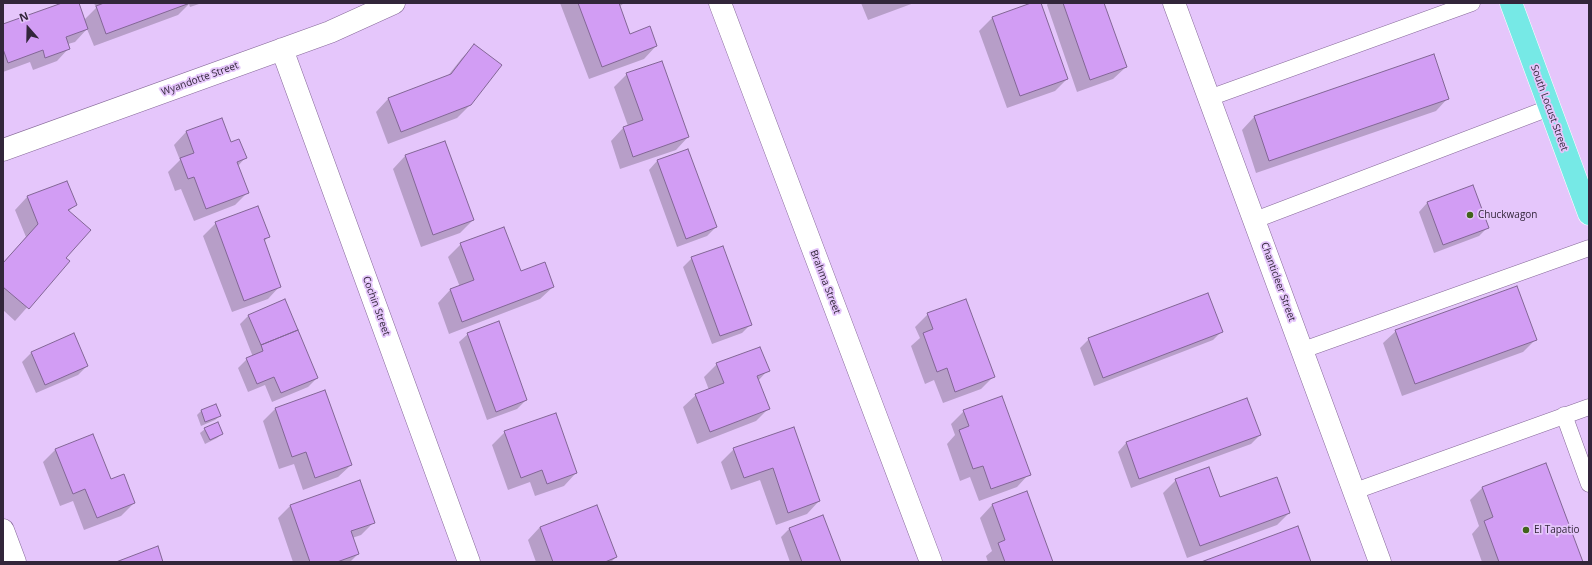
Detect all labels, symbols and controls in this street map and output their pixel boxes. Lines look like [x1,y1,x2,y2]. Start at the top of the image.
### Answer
north arrow [8,8,48,48]
text: N [17,8,30,25]
street label: Wyandotte Street [160,59,240,99]
street label: South Locust Street [1528,63,1570,153]
place label: Chuckwagon [1478,209,1537,221]
marker: Chuckwagon [1465,210,1475,220]
street label: Chanticleer Street [1258,241,1298,323]
street label: Brahma Street [807,248,843,316]
street label: Cochin Street [360,275,392,337]
place label: El Tapatio [1534,524,1580,536]
marker: El Tapatio [1521,525,1531,535]

